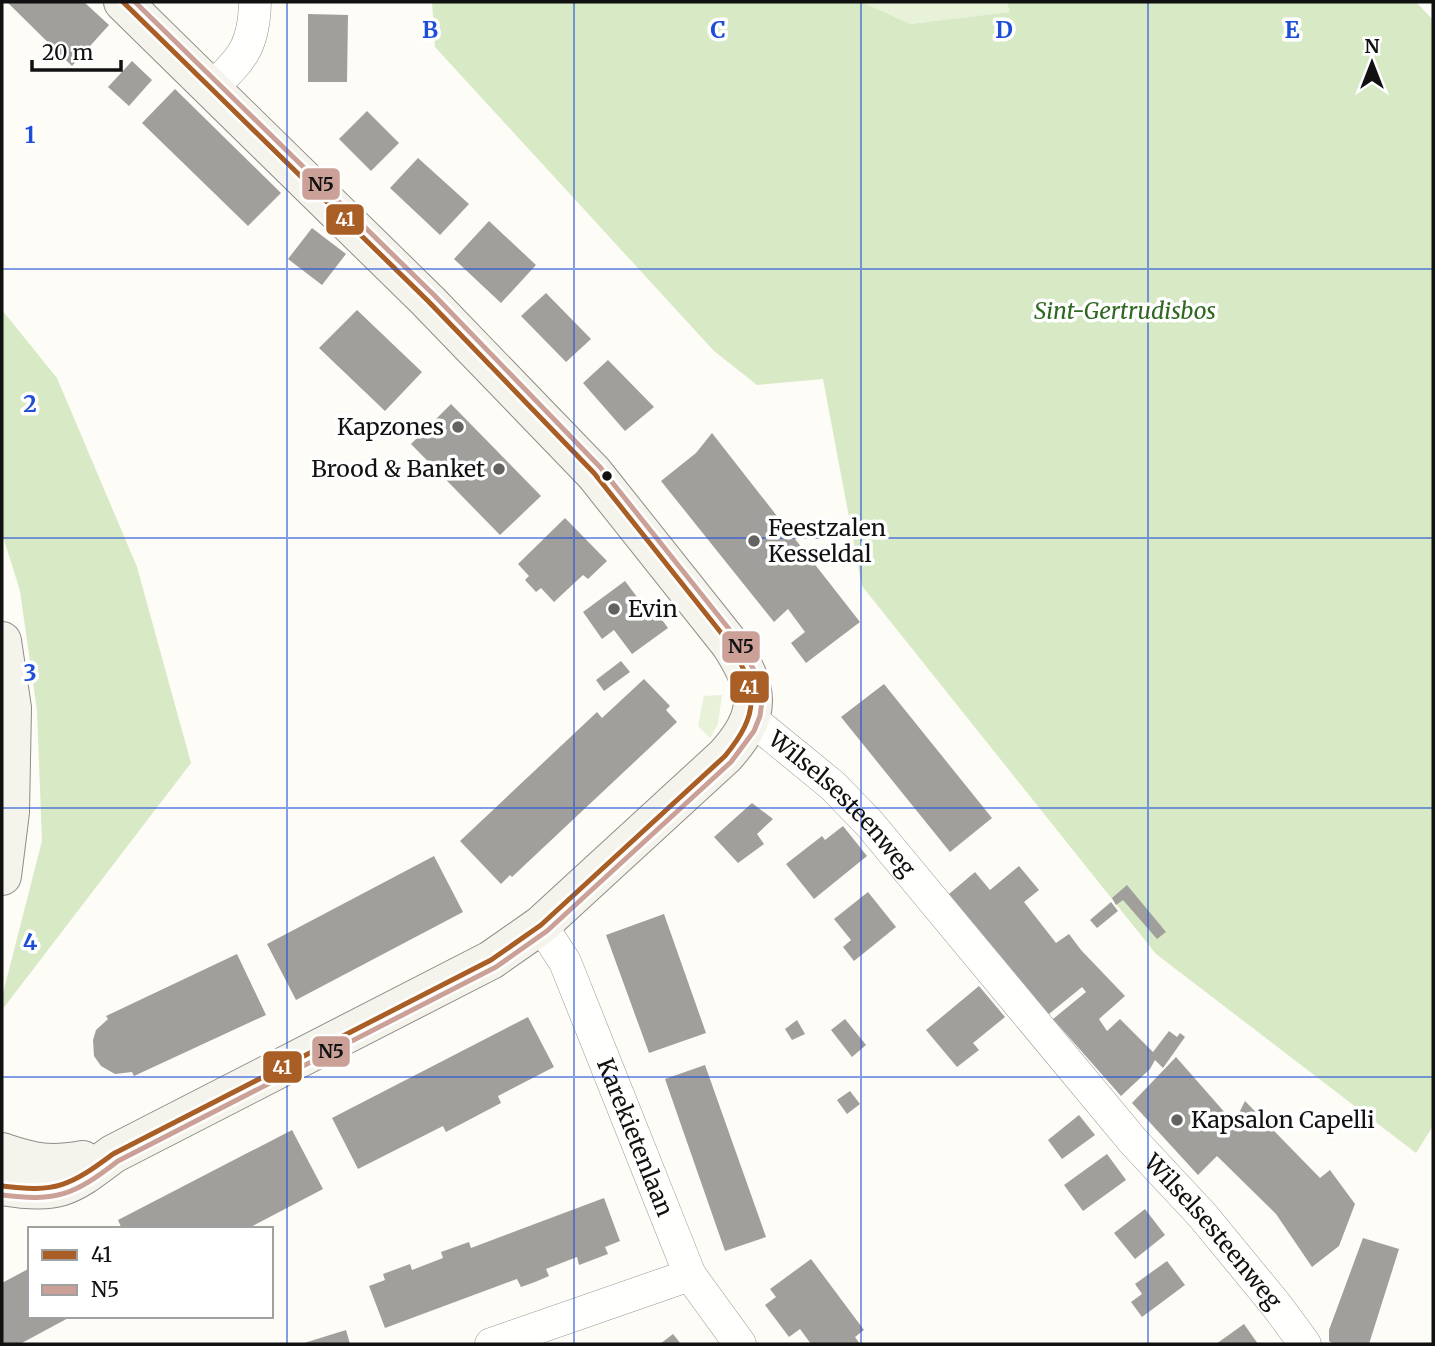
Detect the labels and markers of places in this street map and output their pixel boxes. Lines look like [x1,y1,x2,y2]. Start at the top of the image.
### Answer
place label: Kapzones [337,412,444,441]
marker: Kapzones [450,419,466,435]
place label: Brood & Banket [311,454,485,483]
marker: Brood & Banket [491,461,507,477]
unlabelled marker [600,469,614,483]
place label: Feestzalen Kesseldal [768,513,886,568]
marker: Feestzalen Kesseldal [746,533,762,549]
place label: Evin [628,594,678,623]
marker: Evin [606,601,622,617]
place label: Kapsalon Capelli [1191,1105,1375,1134]
marker: Kapsalon Capelli [1169,1112,1185,1128]

